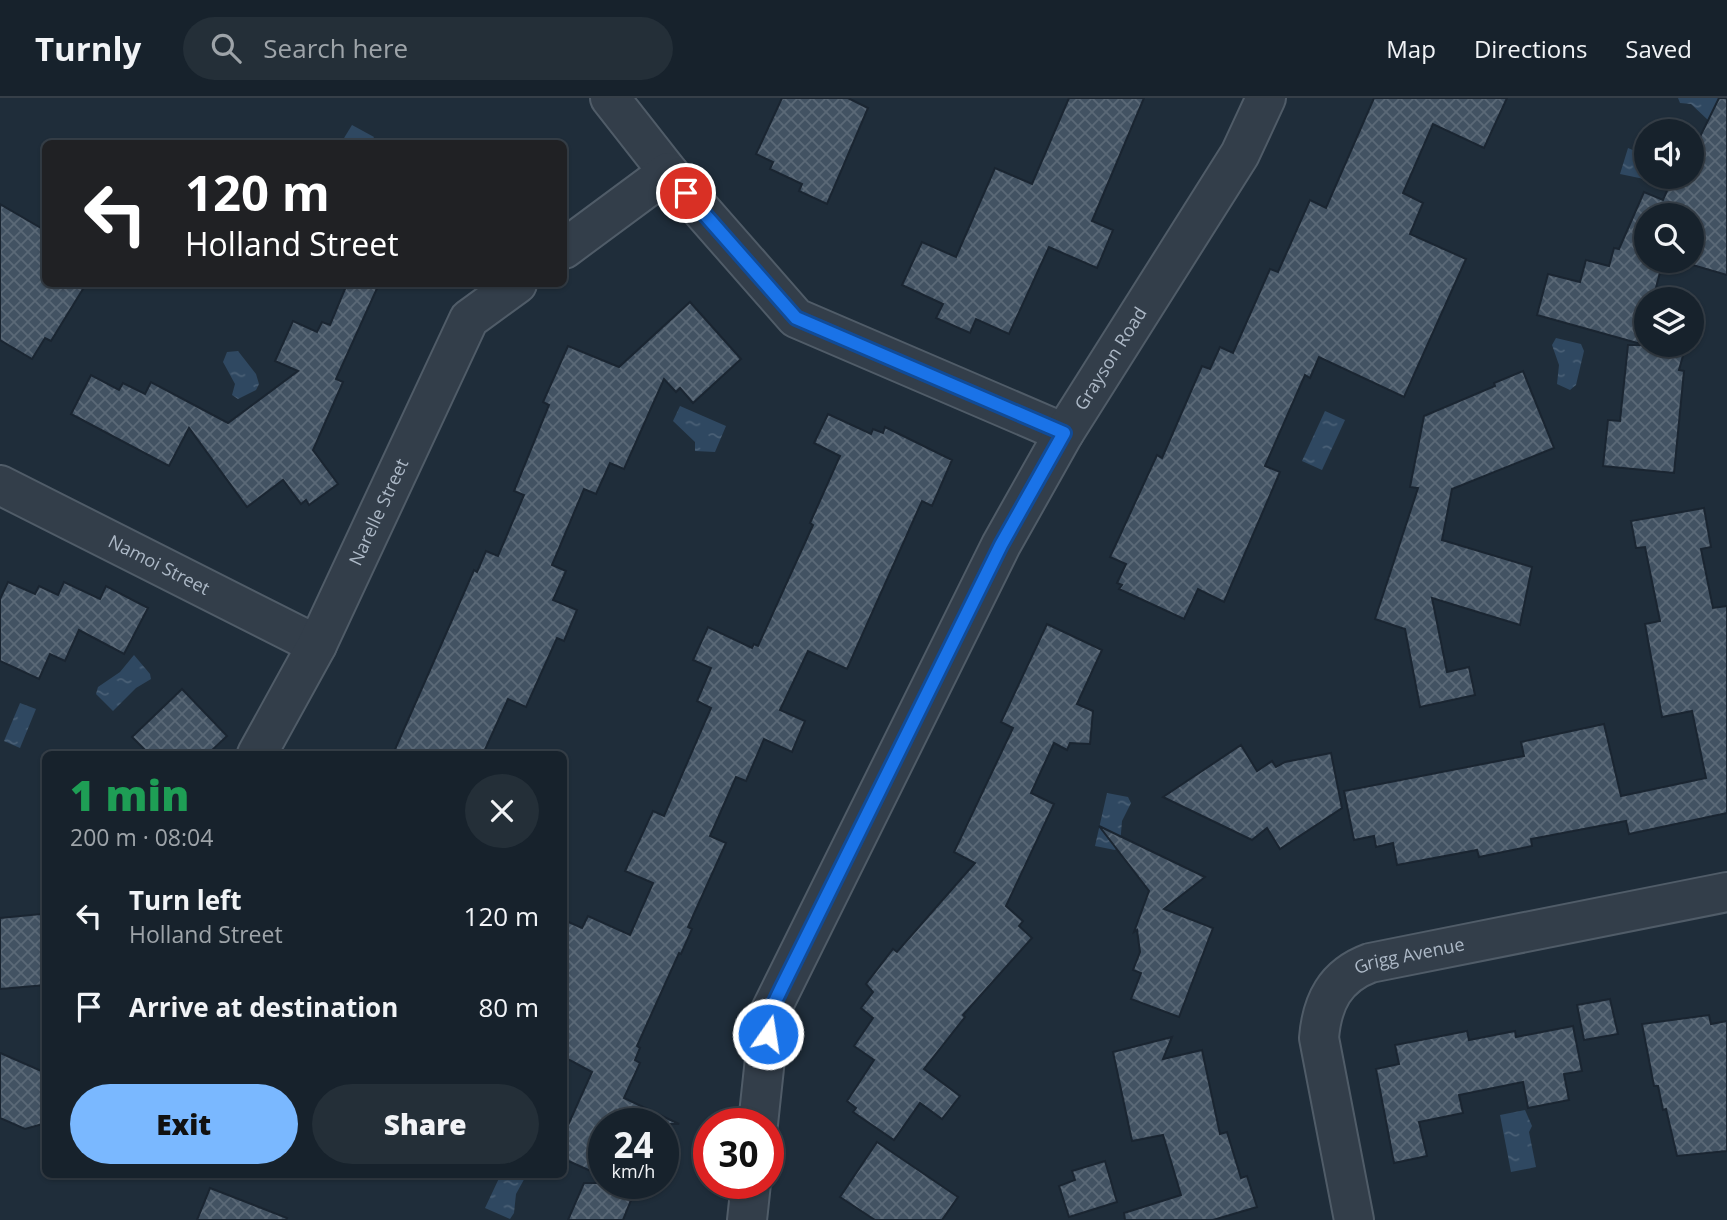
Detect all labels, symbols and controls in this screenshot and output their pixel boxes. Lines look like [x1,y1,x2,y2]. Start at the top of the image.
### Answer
search box [183,17,673,80]
text: Turnly [35,26,141,71]
icon: search [207,29,245,67]
text: Search here [263,30,408,66]
text: Map [1386,32,1436,65]
text: Directions [1474,32,1587,65]
text: Saved [1625,32,1692,65]
map controls [1634,119,1704,357]
button: sound [1634,119,1704,189]
text: 120 m [185,159,330,225]
pin [656,163,716,223]
icon: left [70,168,161,259]
icon: arrive [667,174,705,212]
button: search [1634,203,1704,273]
text: Holland Street [185,222,399,265]
button: layers [1634,287,1704,357]
street label: Grayson Road [1069,302,1152,414]
street label: Narelle Street [343,454,413,569]
street label: Namoi Street [105,529,214,600]
text: 1 min [70,766,189,823]
button: close [465,774,539,848]
text: 200 m · 08:04 [70,821,213,853]
text: Turn left [129,882,241,918]
icon: left [70,897,108,935]
text: 120 m [464,898,539,934]
text: Holland Street [129,918,283,950]
street label: Grigg Avenue [1350,932,1466,980]
icon: arrive [70,988,108,1026]
text: Arrive at destination [129,989,398,1025]
text: 80 m [478,989,539,1025]
position arrow [731,997,805,1071]
button: Exit [70,1084,298,1164]
button: Share [312,1084,539,1164]
speed limit sign: 30 [693,1108,784,1199]
text: 24 [613,1121,654,1168]
text: km/h [612,1159,655,1183]

